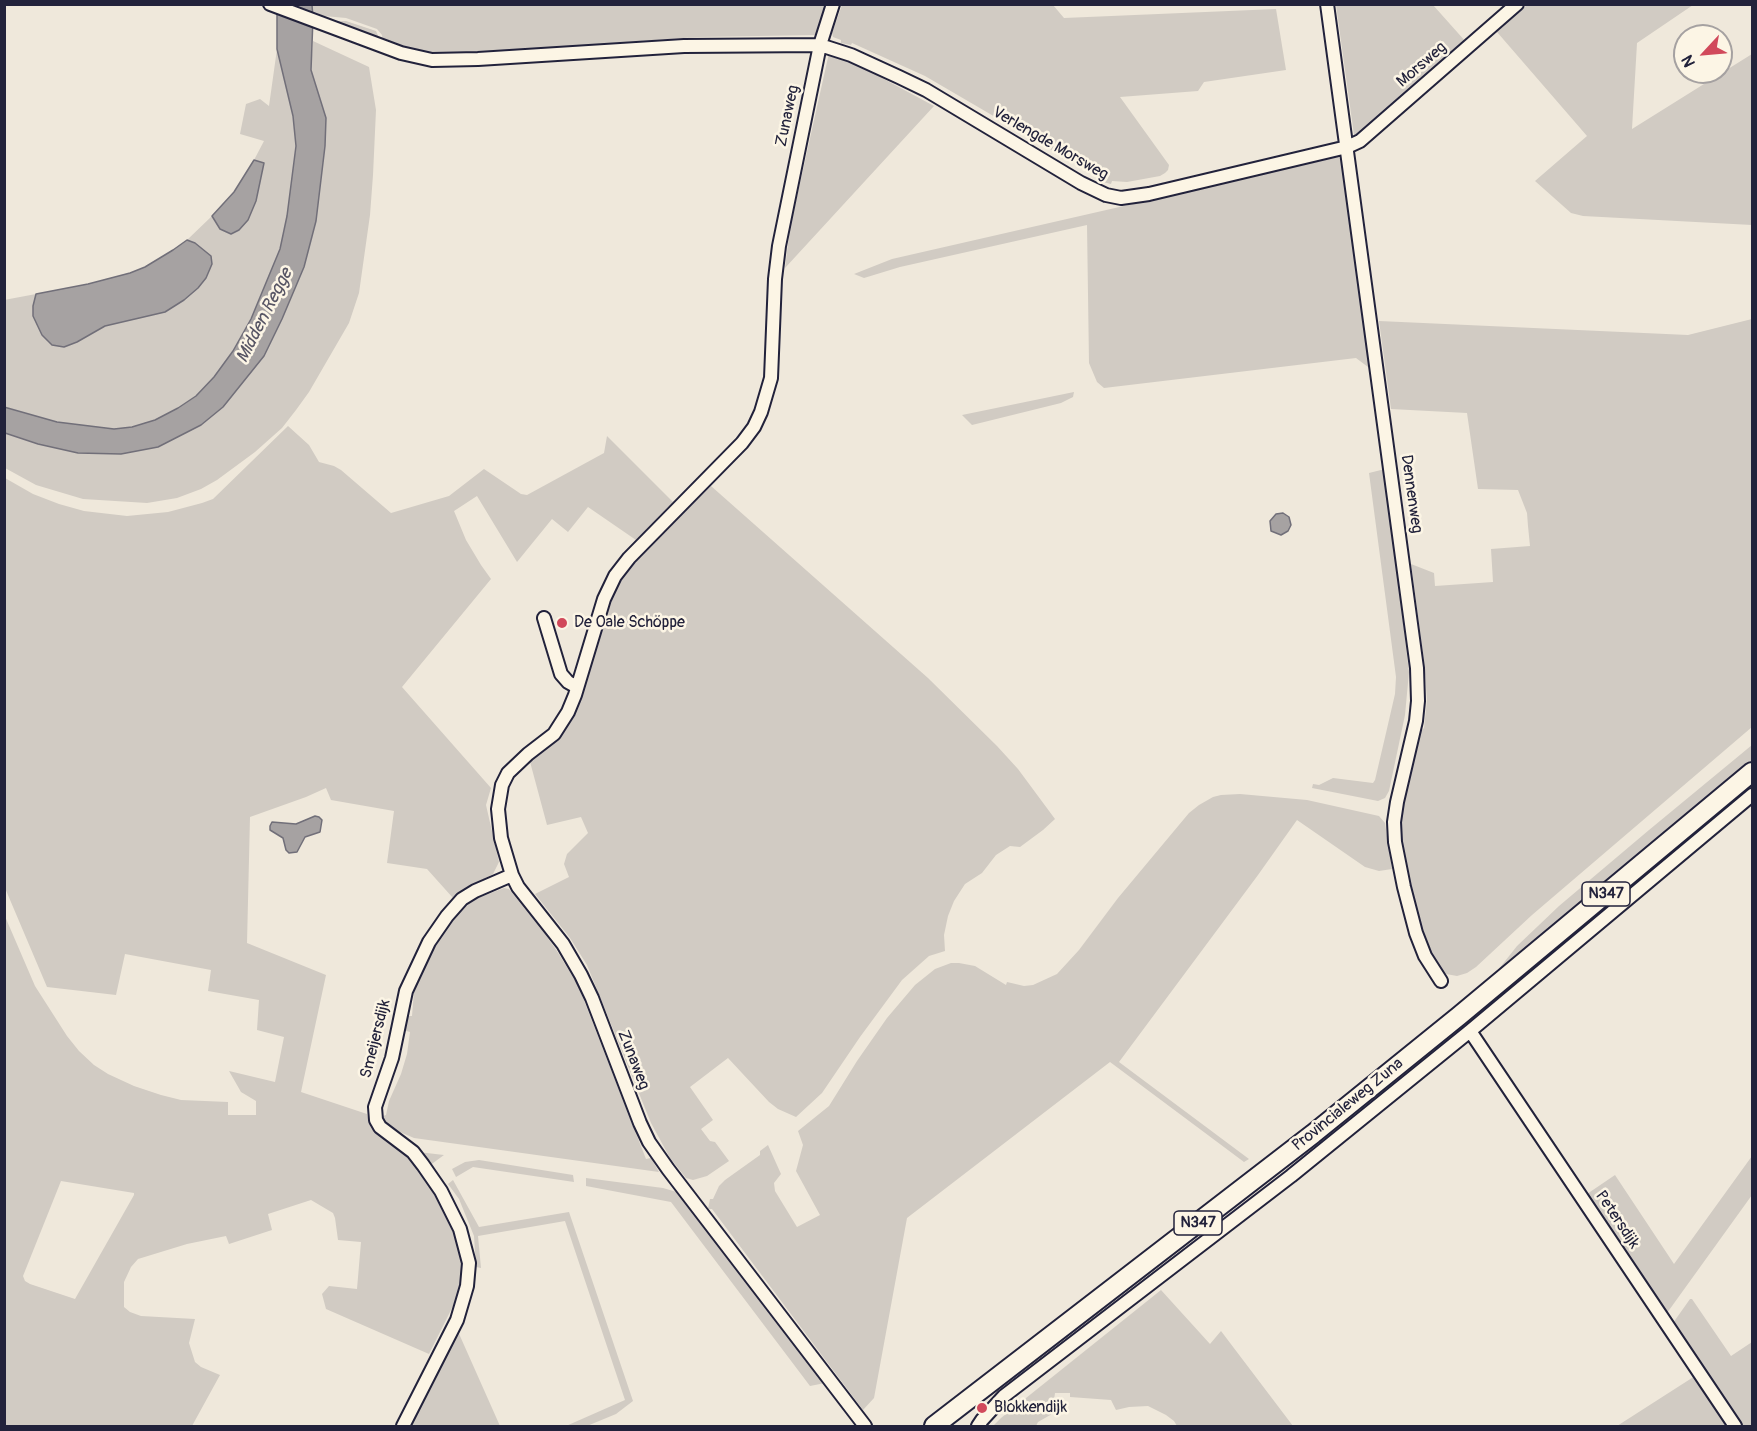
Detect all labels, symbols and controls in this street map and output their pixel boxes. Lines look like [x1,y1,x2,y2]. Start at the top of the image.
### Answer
north arrow [1673,24,1733,84]
street label: Morsweg [1393,38,1451,92]
text: N [1677,52,1700,70]
street label: Zunaweg [772,84,804,148]
street label: Verlengde Morsweg [989,103,1111,185]
water label: Midden Regge [232,265,298,367]
street label: Dennenweg [1396,454,1426,534]
place label: De Oale Schöppe [574,613,685,633]
marker: De Oale Schöppe [555,616,569,630]
road number: N347 [1582,882,1630,906]
street label: Smeijersdijk [357,998,395,1080]
street label: Zunaweg [613,1028,653,1092]
street label: Provincialeweg Zuna [1289,1054,1407,1156]
street label: Petersdijk [1591,1187,1643,1253]
road number: N347 [1174,1211,1222,1235]
place label: Blokkendijk [994,1398,1067,1418]
marker: Blokkendijk [975,1401,989,1415]

